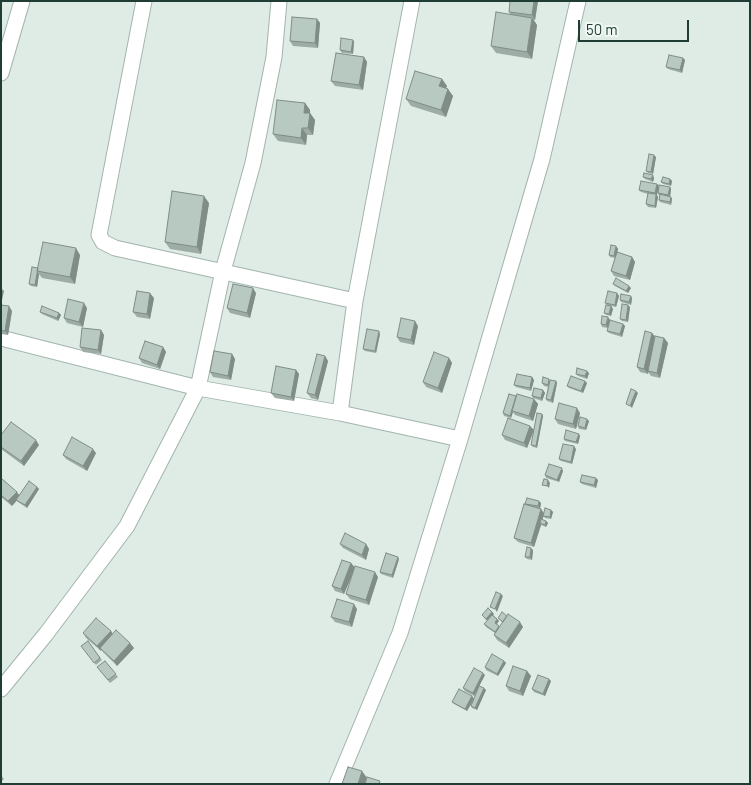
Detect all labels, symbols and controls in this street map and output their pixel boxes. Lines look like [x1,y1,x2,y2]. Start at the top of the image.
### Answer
scale bar [581,10,692,42]
text: 50 m [586,20,618,38]

